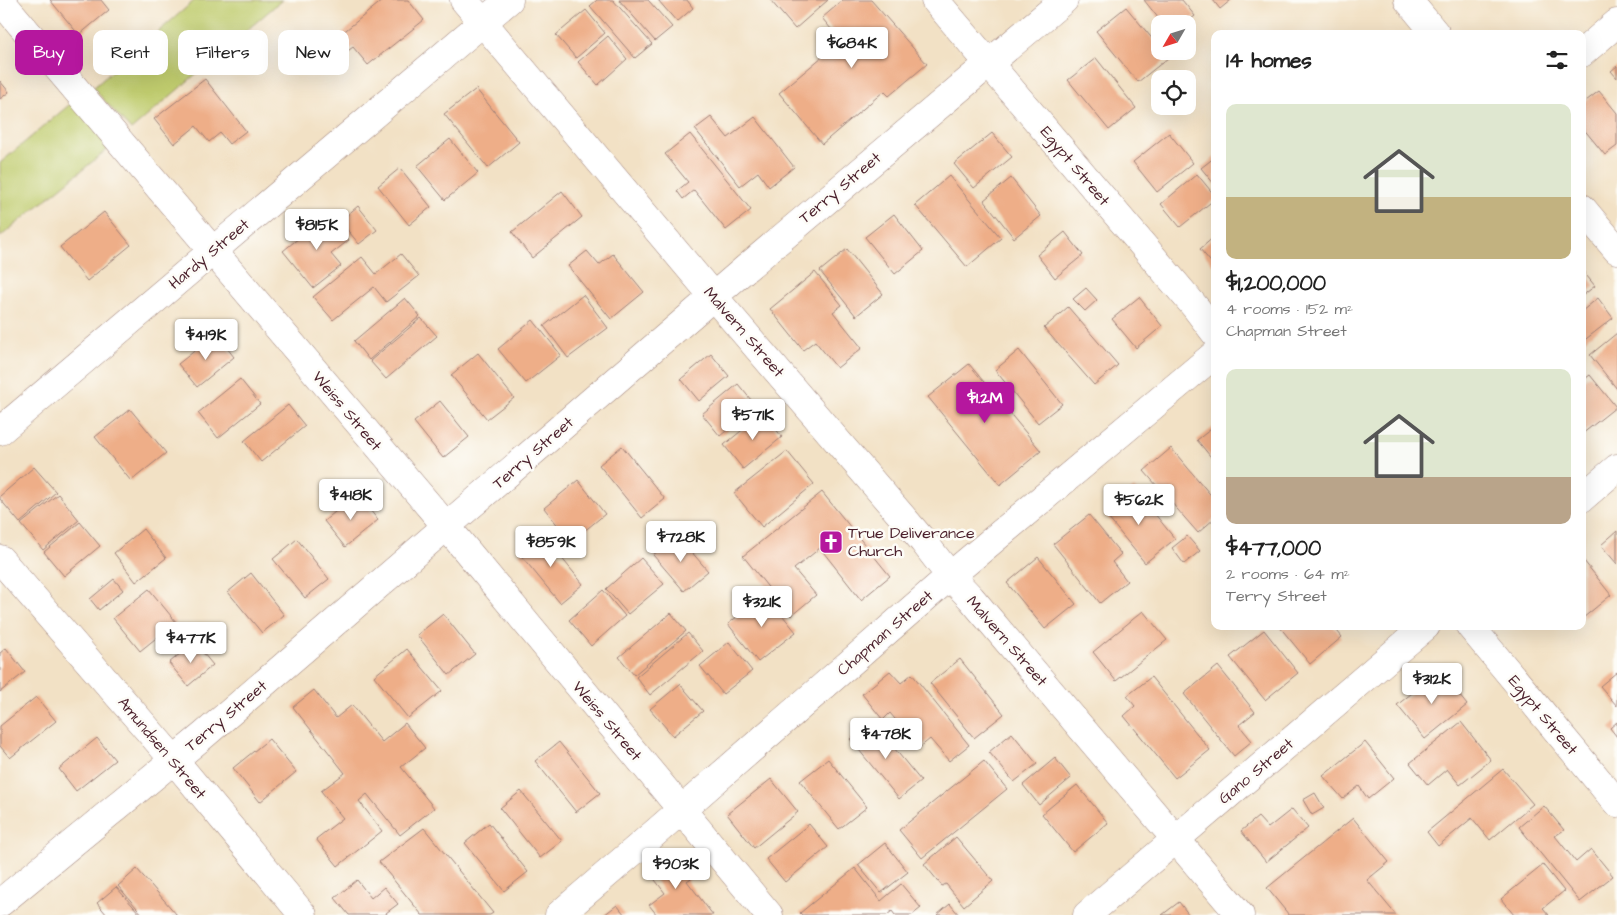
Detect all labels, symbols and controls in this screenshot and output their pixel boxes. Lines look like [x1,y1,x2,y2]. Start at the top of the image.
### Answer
north arrow [1151,15,1196,60]
map controls [1151,15,1196,115]
pin: $684K [817,27,887,69]
chip: Buy [15,30,83,75]
chip: Rent [93,30,168,75]
chip: Filters [178,30,268,75]
chip: New [278,30,349,75]
text: $684K [827,32,877,54]
text: 14 homes [1226,46,1312,75]
icon: filters [1543,46,1571,74]
button: locate [1151,70,1196,115]
street label: Egypt Street [1034,122,1115,212]
icon: home [1354,136,1444,226]
street label: Terry Street [794,147,887,230]
pin: $815K [282,208,352,251]
street label: Hardy Street [164,213,255,295]
text: $815K [296,214,338,236]
text: $1,200,000 [1226,269,1326,298]
street label: Malvern Street [698,282,790,382]
text: 4 rooms · 152 m² [1226,298,1353,320]
pin: $419K [171,318,241,361]
text: Chapman Street [1226,320,1347,342]
text: $419K [186,324,226,346]
street label: Weiss Street [307,366,387,456]
pin: $1.2M [950,382,1020,424]
text: $1.2M [967,387,1003,409]
pin: $571K [718,398,788,441]
icon: home [1354,401,1444,491]
text: $571K [732,404,774,426]
street label: Terry Street [488,411,579,495]
pin: $418K [316,478,386,521]
text: $418K [330,484,372,506]
pin: $562K [1104,484,1174,526]
text: $562K [1114,489,1164,511]
pin: $728K [646,520,716,563]
place label: True Deliverance Church [848,522,975,562]
pin: $859K [516,526,586,568]
text: $728K [657,526,705,548]
church icon: True Deliverance Church [818,529,844,555]
text: $859K [526,531,576,553]
text: $477,000 [1226,534,1321,563]
text: 2 rooms · 64 m² [1226,563,1350,585]
street label: Chapman Street [832,585,938,681]
text: Terry Street [1226,585,1327,607]
pin: $321K [727,586,797,628]
text: $321K [743,591,781,613]
street label: Malvern Street [961,591,1053,691]
pin: $477K [156,622,226,664]
text: $477K [166,627,216,649]
pin: $312K [1397,662,1467,705]
text: $312K [1413,668,1451,690]
street label: Egypt Street [1502,671,1583,761]
street label: Terry Street [180,675,273,758]
street label: Weiss Street [567,676,647,766]
street label: Amundsen Street [113,692,212,804]
pin: $478K [851,718,921,760]
text: $478K [861,723,911,745]
street label: Gano Street [1214,733,1299,809]
pin: $903K [641,848,711,890]
text: $903K [653,853,699,875]

